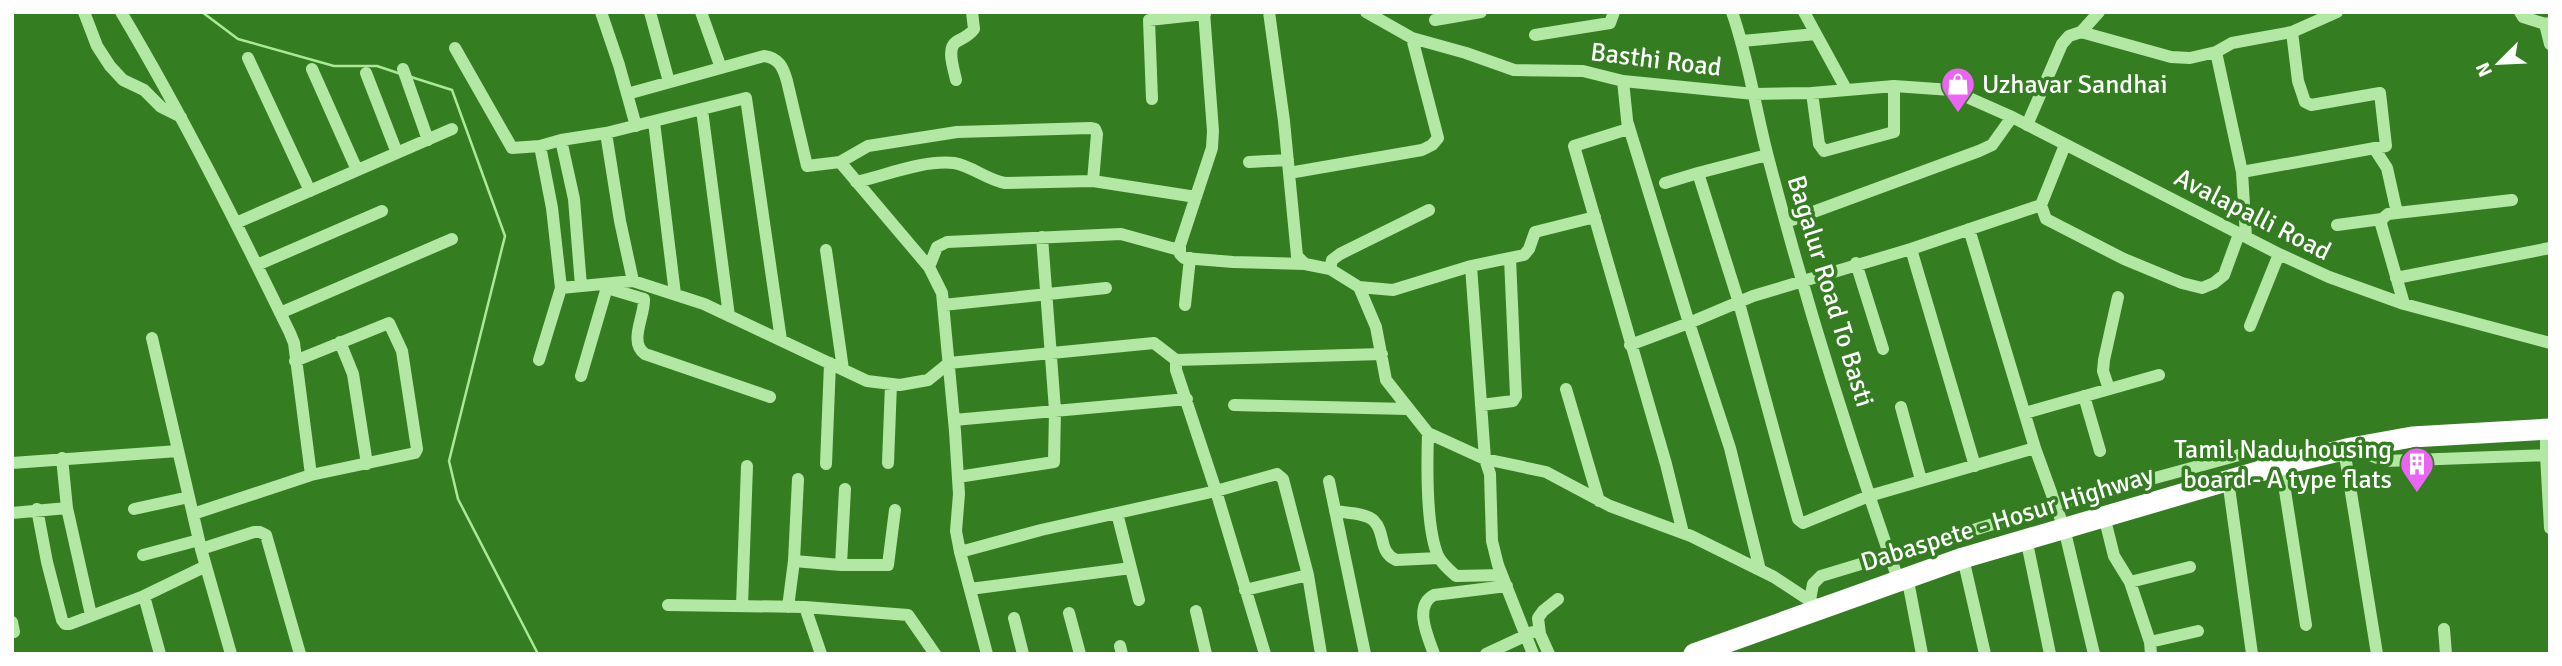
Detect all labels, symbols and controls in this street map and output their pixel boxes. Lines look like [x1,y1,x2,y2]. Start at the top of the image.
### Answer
north arrow [2464,28,2534,98]
street label: Basthi Road [1588,36,1723,84]
text: N [2471,59,2498,80]
shop icon: Uzhavar Sandhai [1939,65,1977,114]
place label: Uzhavar Sandhai [1982,69,2168,101]
street label: Avalapalli Road [2169,162,2336,268]
street label: Bagalur Road To Basti [1780,172,1880,411]
place label: Tamil Nadu housing board - A type flats [2174,434,2392,496]
building icon: Tamil Nadu housing board - A type flats [2398,445,2436,494]
street label: Dabaspete - Hosur Highway [1857,459,2158,579]

